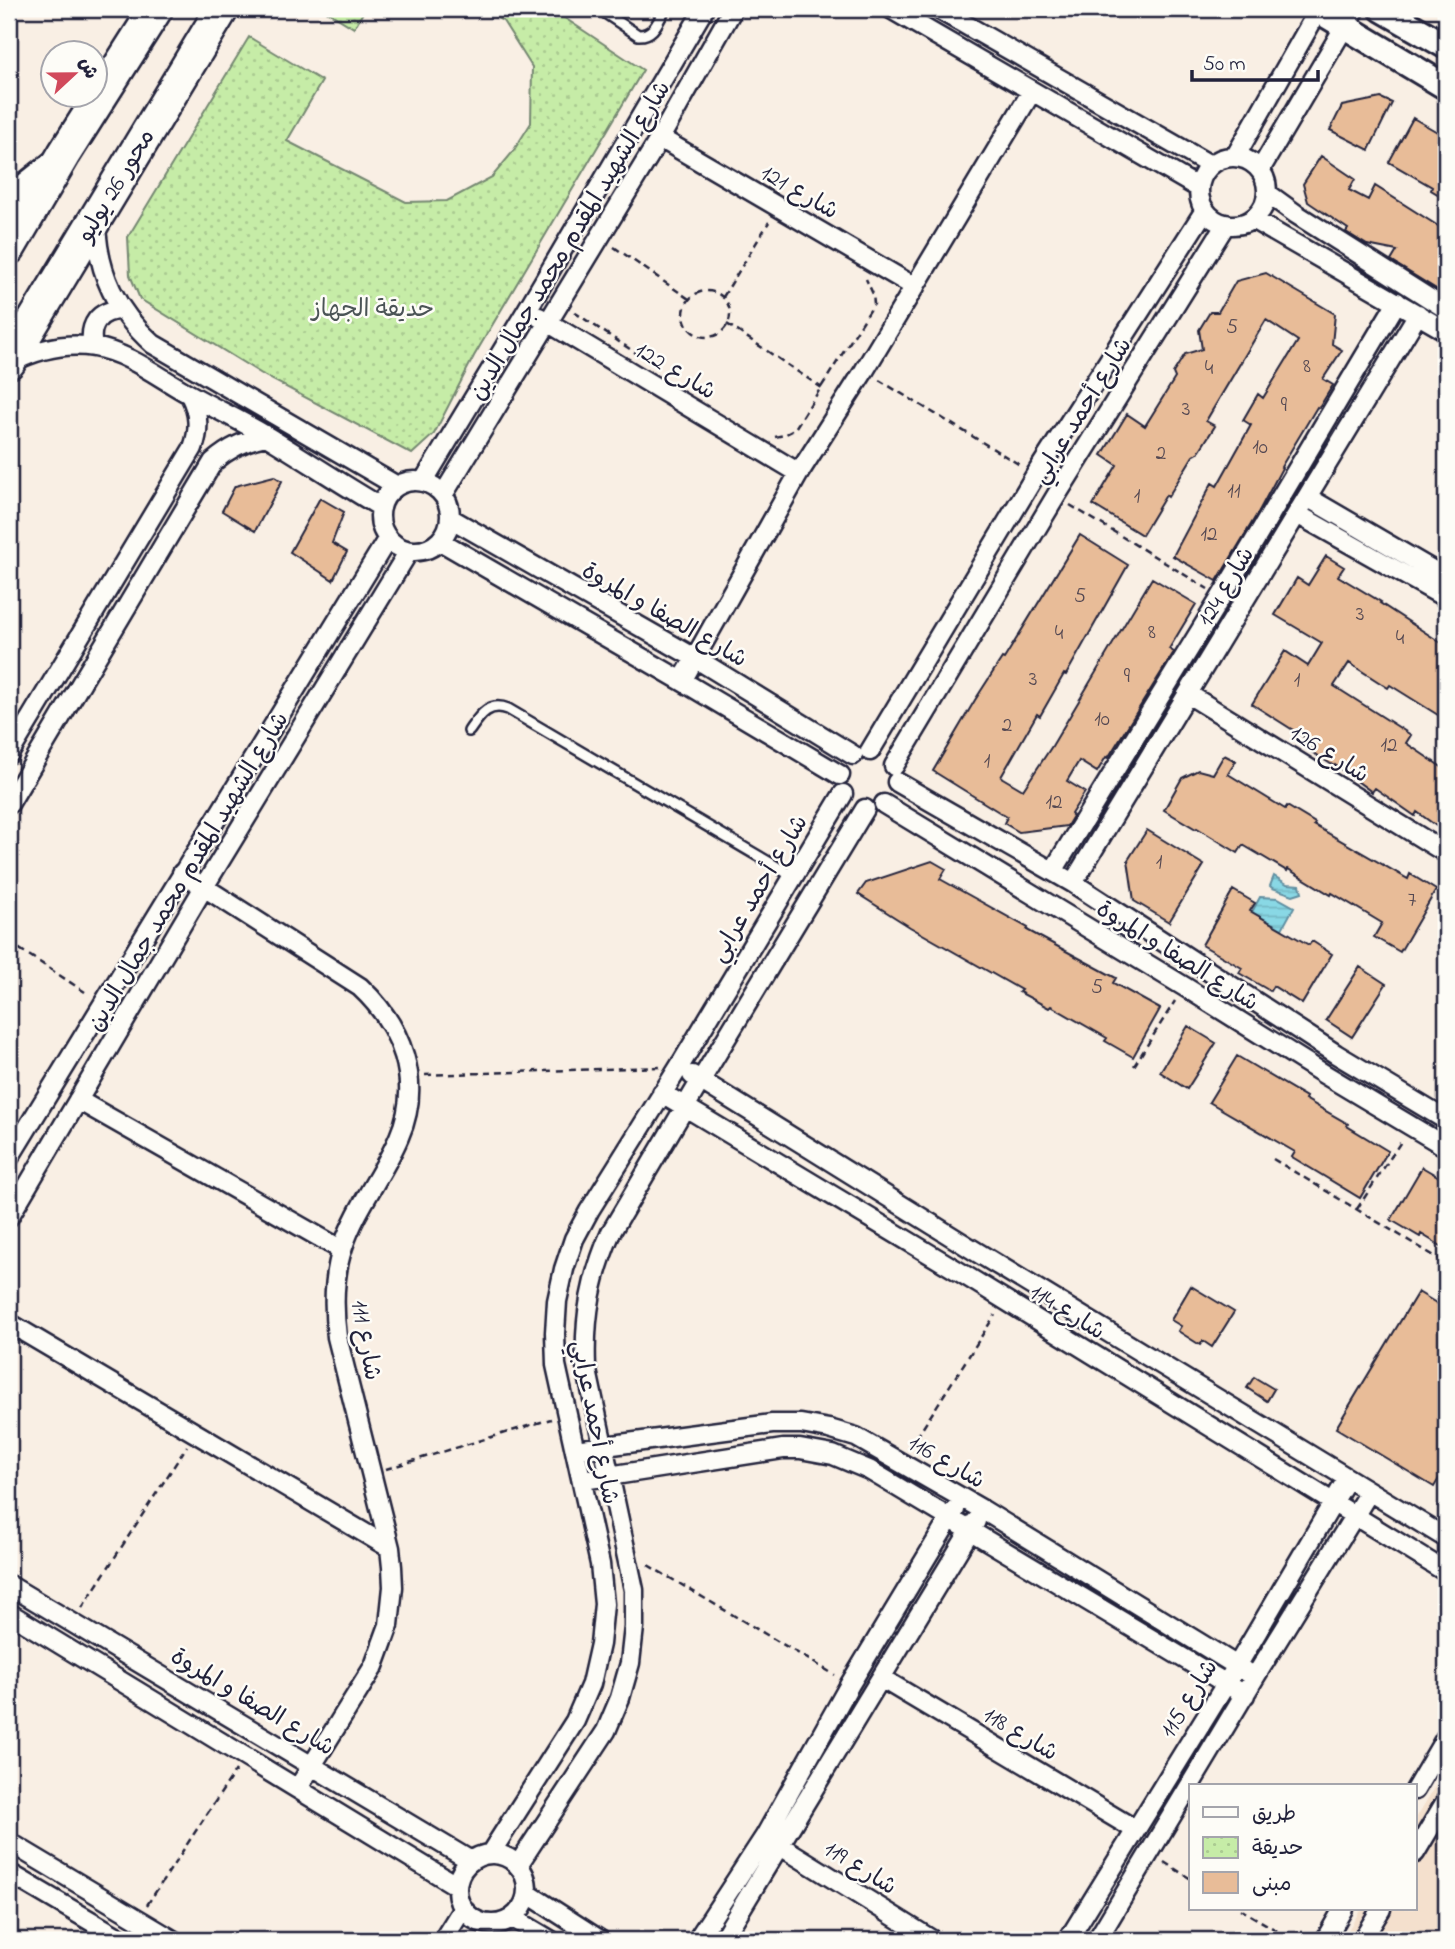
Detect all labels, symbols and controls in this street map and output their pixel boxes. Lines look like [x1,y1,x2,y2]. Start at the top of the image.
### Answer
north arrow [38,38,108,108]
scale bar [1192,38,1318,82]
text: 50 m [1203,50,1246,80]
text: ش [71,54,104,83]
street label: شارع الشهيد المقدم محمد جمال الدين [461,75,681,408]
street label: محور 26 يوليو [69,123,165,251]
street label: شارع 121 [753,157,844,230]
park label: حديقة الجهاز [310,293,434,328]
house number: 5 [1226,313,1238,343]
street label: شارع أحمد عرابي [1024,331,1143,492]
street label: شارع 122 [627,334,722,410]
house number: 8 [1303,352,1311,382]
house number: 4 [1205,354,1214,384]
house number: 9 [1281,391,1288,421]
house number: 3 [1182,395,1190,425]
house number: 10 [1252,433,1268,463]
house number: 2 [1156,439,1166,469]
house number: 11 [1227,477,1241,507]
house number: 1 [1134,482,1141,512]
house number: 12 [1200,520,1218,550]
street label: شارع 124 [1190,541,1265,634]
street label: شارع الصفا و المروة [575,555,753,678]
house number: 5 [1074,582,1086,612]
house number: 3 [1356,600,1364,630]
house number: 8 [1148,618,1156,648]
house number: 4 [1055,619,1064,649]
house number: 4 [1396,624,1405,654]
house number: 9 [1124,662,1131,692]
house number: 3 [1029,665,1037,695]
house number: 1 [1294,666,1301,696]
house number: 10 [1094,705,1110,735]
street label: شارع الشهيد المقدم محمد جمال الدين [79,706,299,1039]
house number: 2 [1002,711,1012,741]
street label: شارع 126 [1282,717,1375,793]
house number: 12 [1380,731,1398,761]
house number: 1 [984,747,991,777]
house number: 12 [1045,788,1063,818]
street label: شارع أحمد عرابي [702,809,819,970]
house number: 1 [1156,848,1163,878]
house number: 7 [1408,886,1417,916]
street label: شارع الصفا و المروة [1089,893,1265,1021]
house number: 5 [1091,973,1103,1003]
street label: شارع 114 [1022,1276,1111,1350]
street label: شارع 111 [340,1298,389,1383]
street label: شارع أحمد عرابي [559,1337,627,1508]
street label: شارع 116 [901,1427,991,1499]
street label: شارع الصفا و المروة [163,1640,340,1766]
street label: شارع 115 [1152,1653,1228,1745]
street label: شارع 118 [975,1699,1064,1771]
legend [1189,1784,1416,1910]
text: طريق [1252,1800,1296,1830]
street label: شارع 119 [816,1833,903,1905]
text: حديقة [1252,1834,1303,1864]
text: مبنى [1252,1870,1291,1900]

